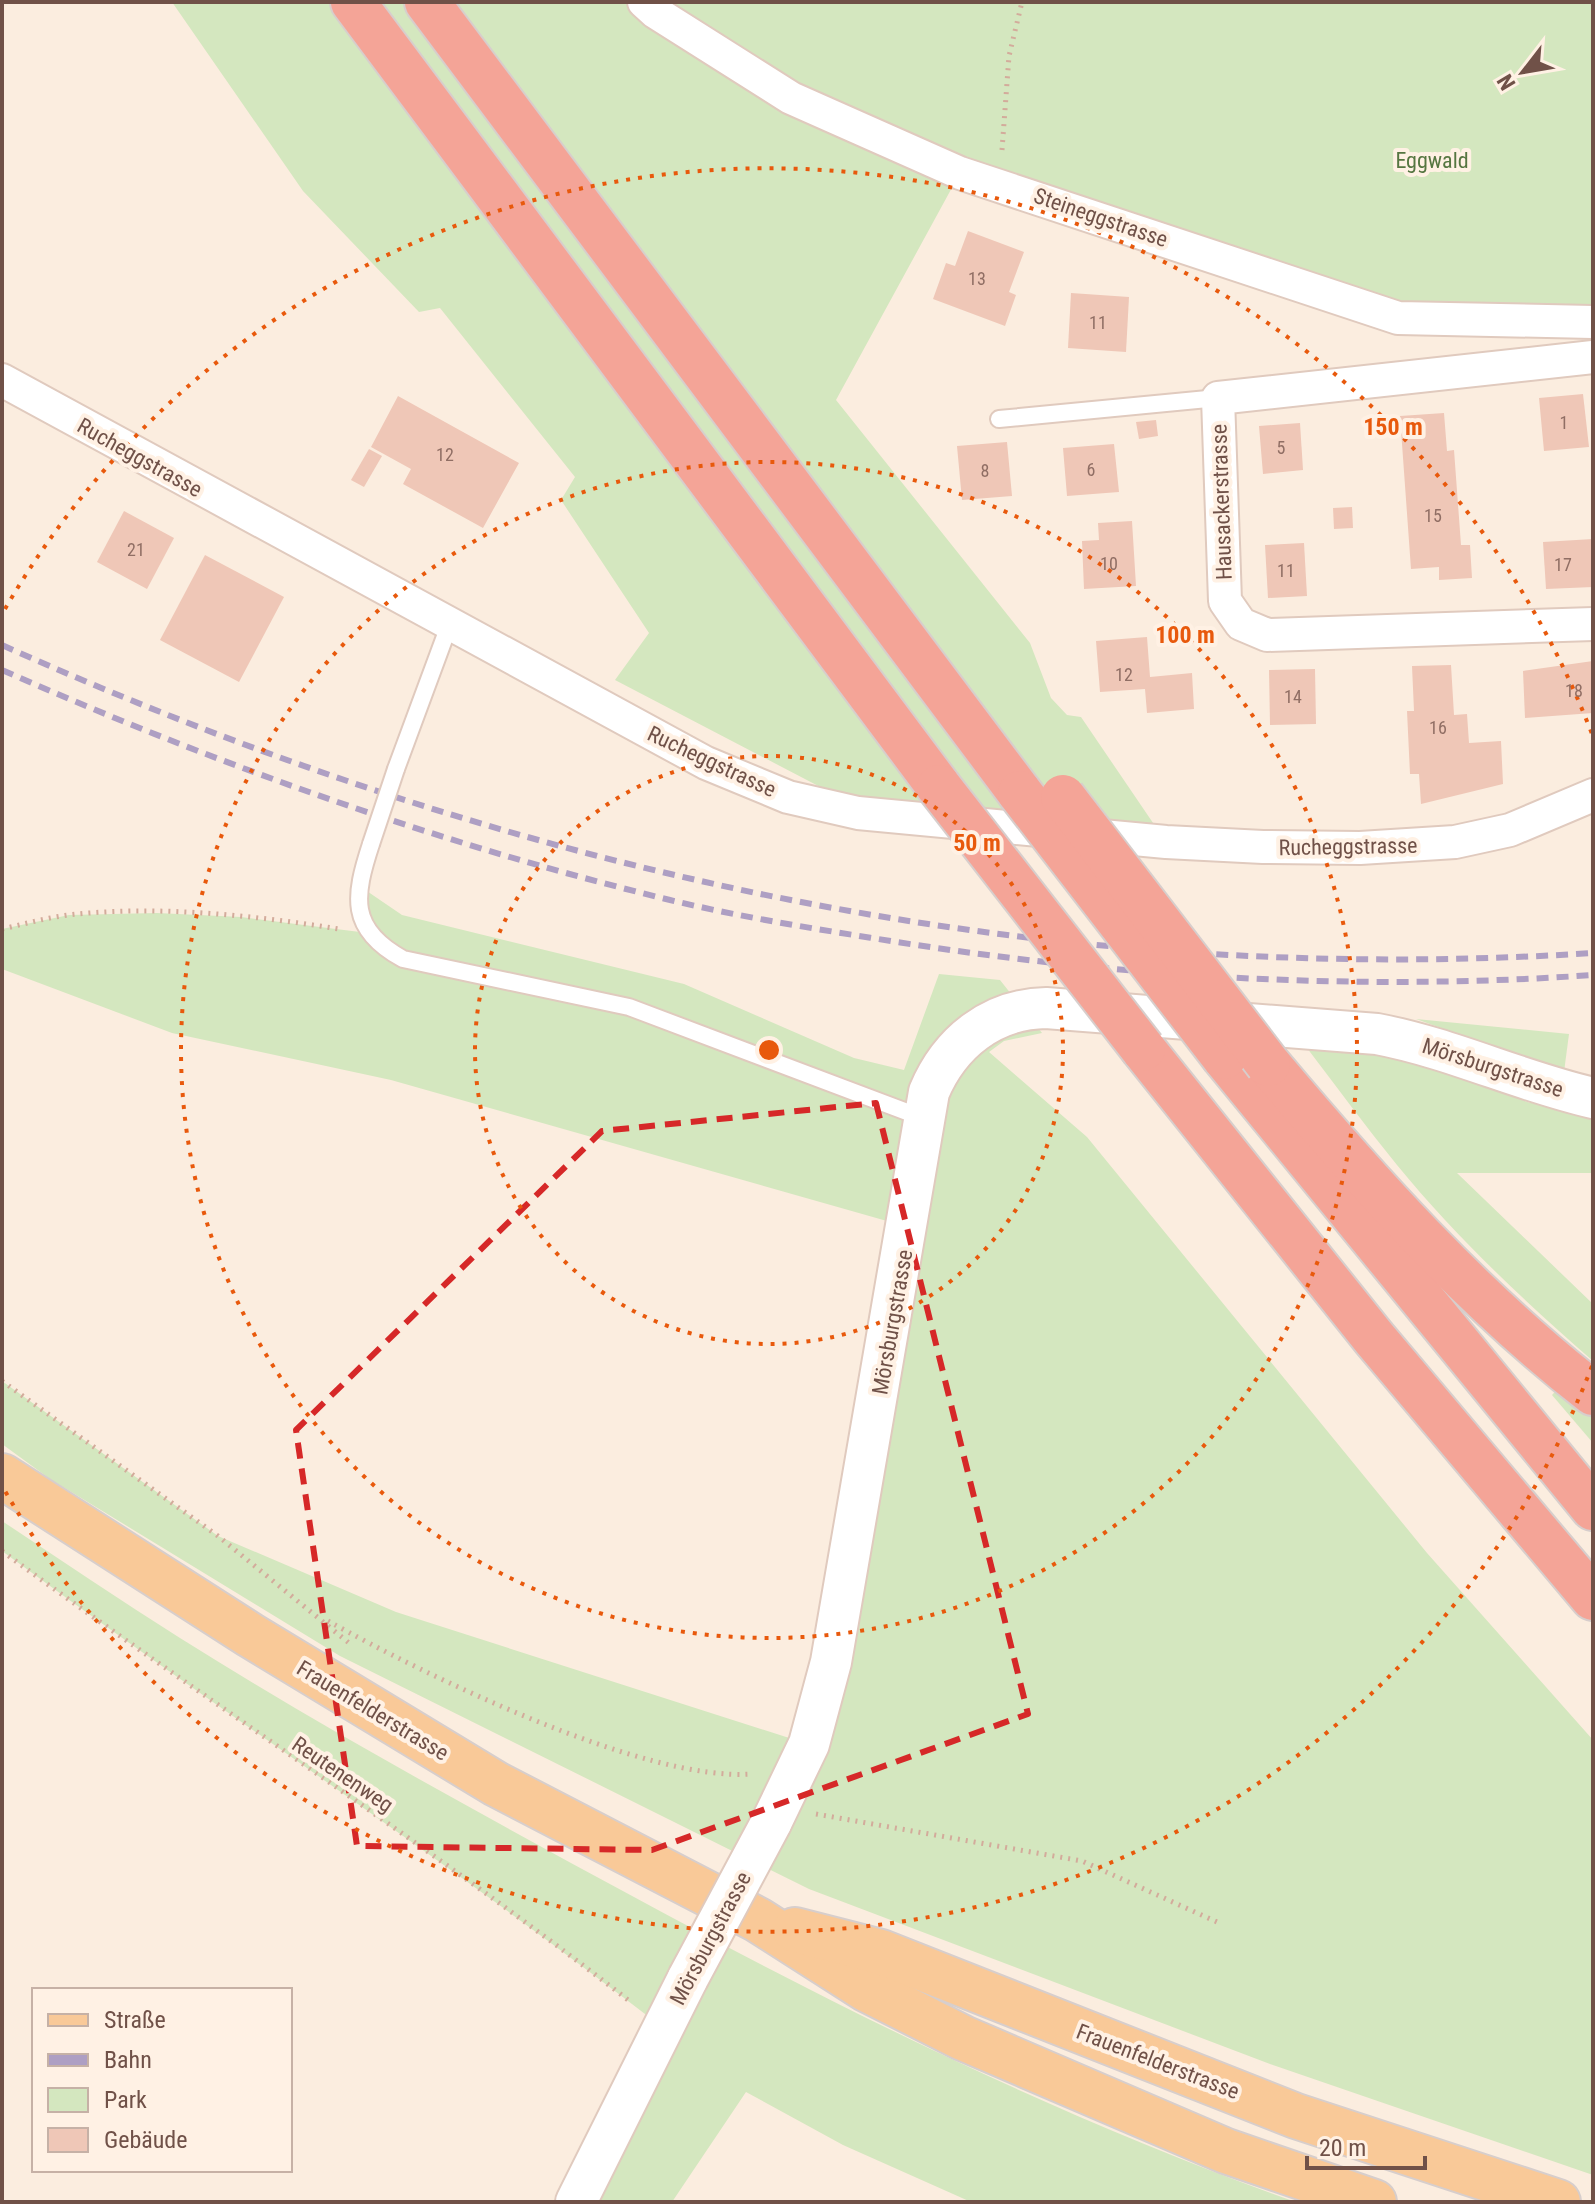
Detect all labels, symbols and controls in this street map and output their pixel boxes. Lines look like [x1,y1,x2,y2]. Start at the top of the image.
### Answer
north arrow [1483,32,1563,112]
text: N [1492,70,1520,94]
park label: Eggwald [1395,148,1469,173]
street label: Steineggstrasse [1031,183,1171,252]
house number: 13 [968,268,986,289]
house number: 11 [1089,312,1107,333]
house number: 1 [1560,412,1568,433]
street label: Rucheggstrasse [73,413,207,502]
text: 150 m [1363,413,1423,441]
street label: Hausackerstrasse [1206,424,1237,580]
house number: 5 [1277,437,1286,458]
house number: 12 [436,444,454,465]
house number: 6 [1087,459,1095,480]
house number: 8 [981,460,989,481]
house number: 15 [1424,505,1442,526]
house number: 21 [127,539,145,560]
house number: 10 [1100,553,1118,574]
house number: 17 [1554,554,1572,575]
house number: 11 [1277,560,1295,581]
text: 100 m [1155,621,1215,649]
house number: 12 [1115,664,1133,685]
house number: 18 [1565,680,1583,701]
house number: 14 [1284,686,1302,707]
house number: 16 [1429,717,1447,738]
street label: Rucheggstrasse [644,721,780,802]
text: 50 m [953,829,1001,857]
street label: Rucheggstrasse [1278,833,1418,860]
street label: Mörsburgstrasse [1419,1033,1567,1102]
centre of rings [755,1036,783,1064]
street label: Mörsburgstrasse [867,1248,918,1397]
street label: Frauenfelderstrasse [292,1655,453,1766]
street label: Reutenenweg [287,1731,398,1817]
street label: Mörsburgstrasse [665,1867,756,2009]
legend [32,1988,292,2172]
text: Straße [104,2006,166,2034]
street label: Frauenfelderstrasse [1073,2019,1243,2104]
text: Bahn [104,2046,152,2074]
text: Park [104,2086,147,2114]
scale bar [1307,2120,1425,2170]
text: Gebäude [104,2126,188,2154]
text: 20 m [1319,2134,1366,2162]

